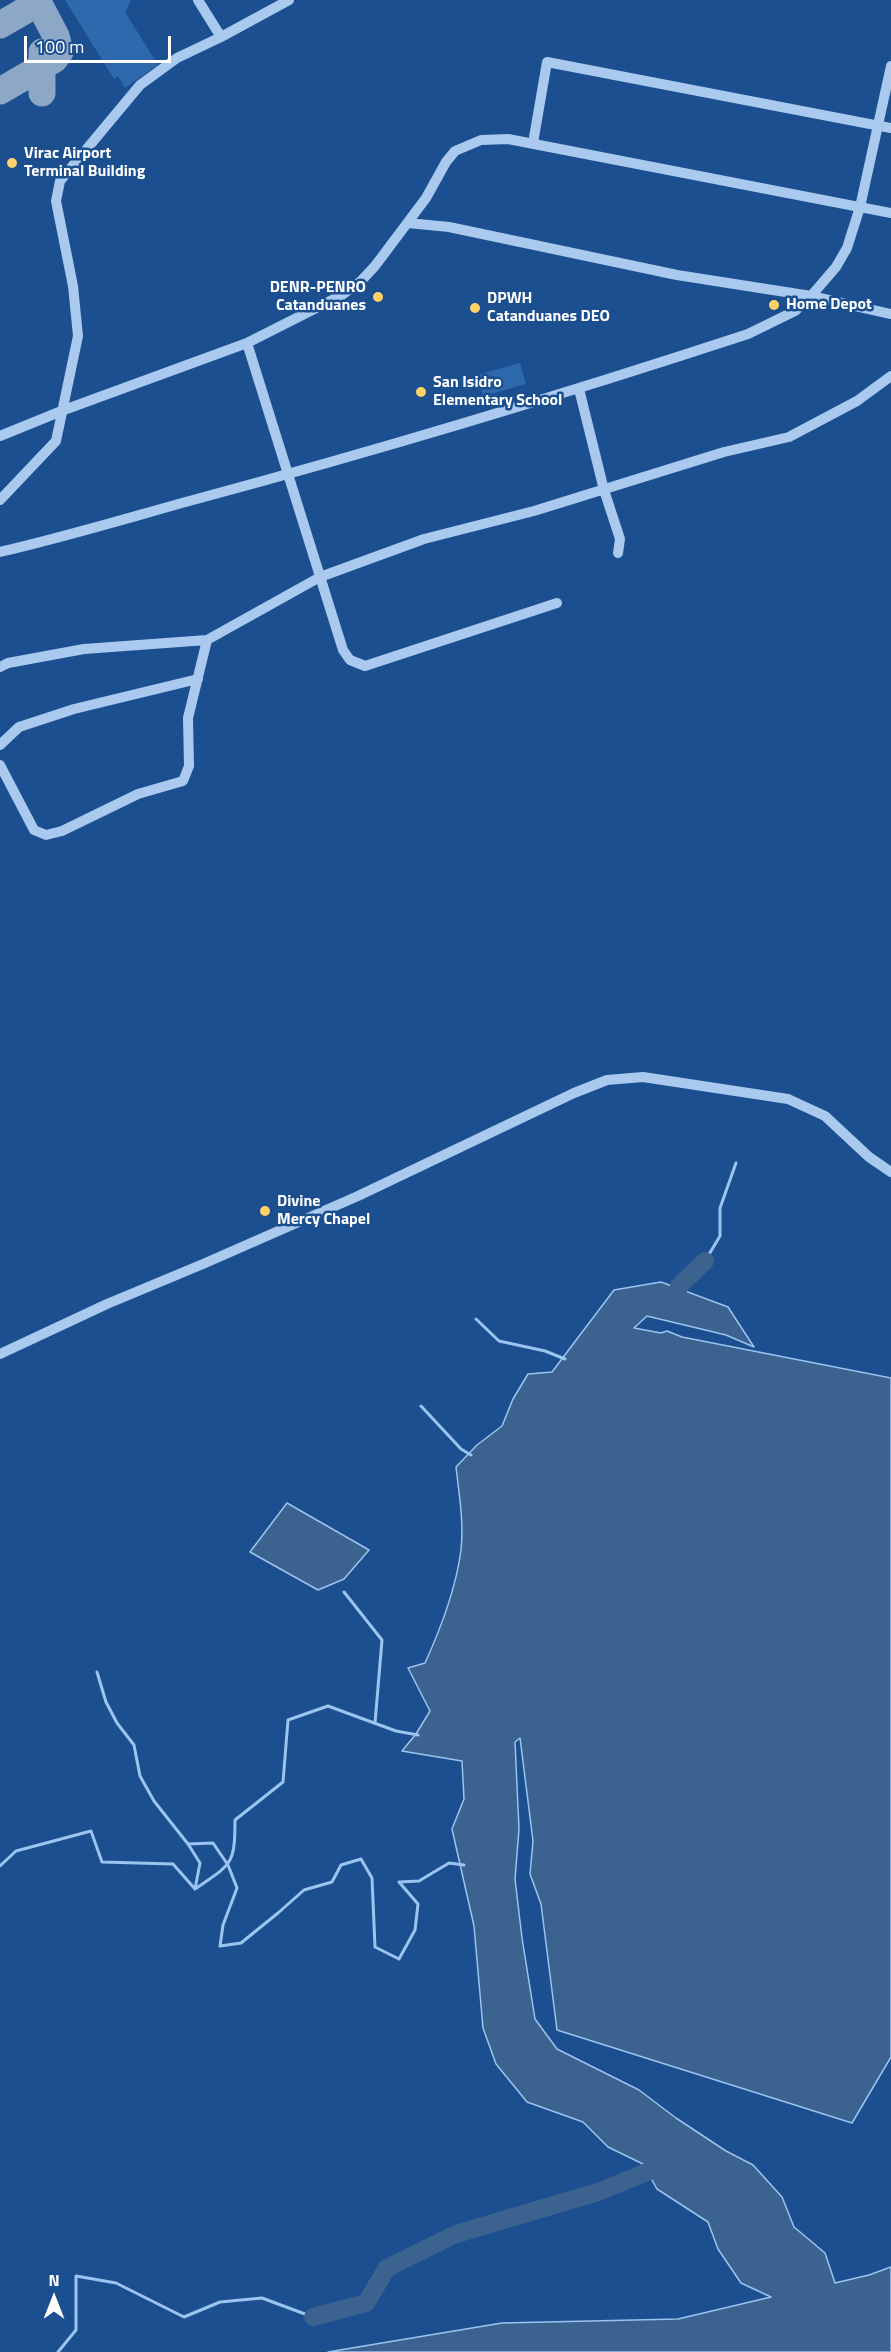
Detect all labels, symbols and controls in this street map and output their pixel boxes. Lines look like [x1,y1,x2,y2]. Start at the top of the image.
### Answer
scale bar [27,24,174,62]
text: 100 m [35,33,84,60]
place label: Virac Airport Terminal Building [24,144,145,182]
marker: Virac Airport Terminal Building [5,156,19,170]
place label: DENR-PENRO Catanduanes [270,278,366,316]
place label: DPWH Catanduanes DEO [487,289,610,327]
marker: DENR-PENRO Catanduanes [371,290,385,304]
place label: Home Depot [786,295,872,315]
marker: Home Depot [767,298,781,312]
marker: DPWH Catanduanes DEO [468,301,482,315]
place label: San Isidro Elementary School [433,373,562,411]
marker: San Isidro Elementary School [414,385,428,399]
place label: Divine Mercy Chapel [277,1192,370,1230]
marker: Divine Mercy Chapel [258,1204,272,1218]
north arrow [24,2268,84,2328]
text: N [48,2268,60,2292]

